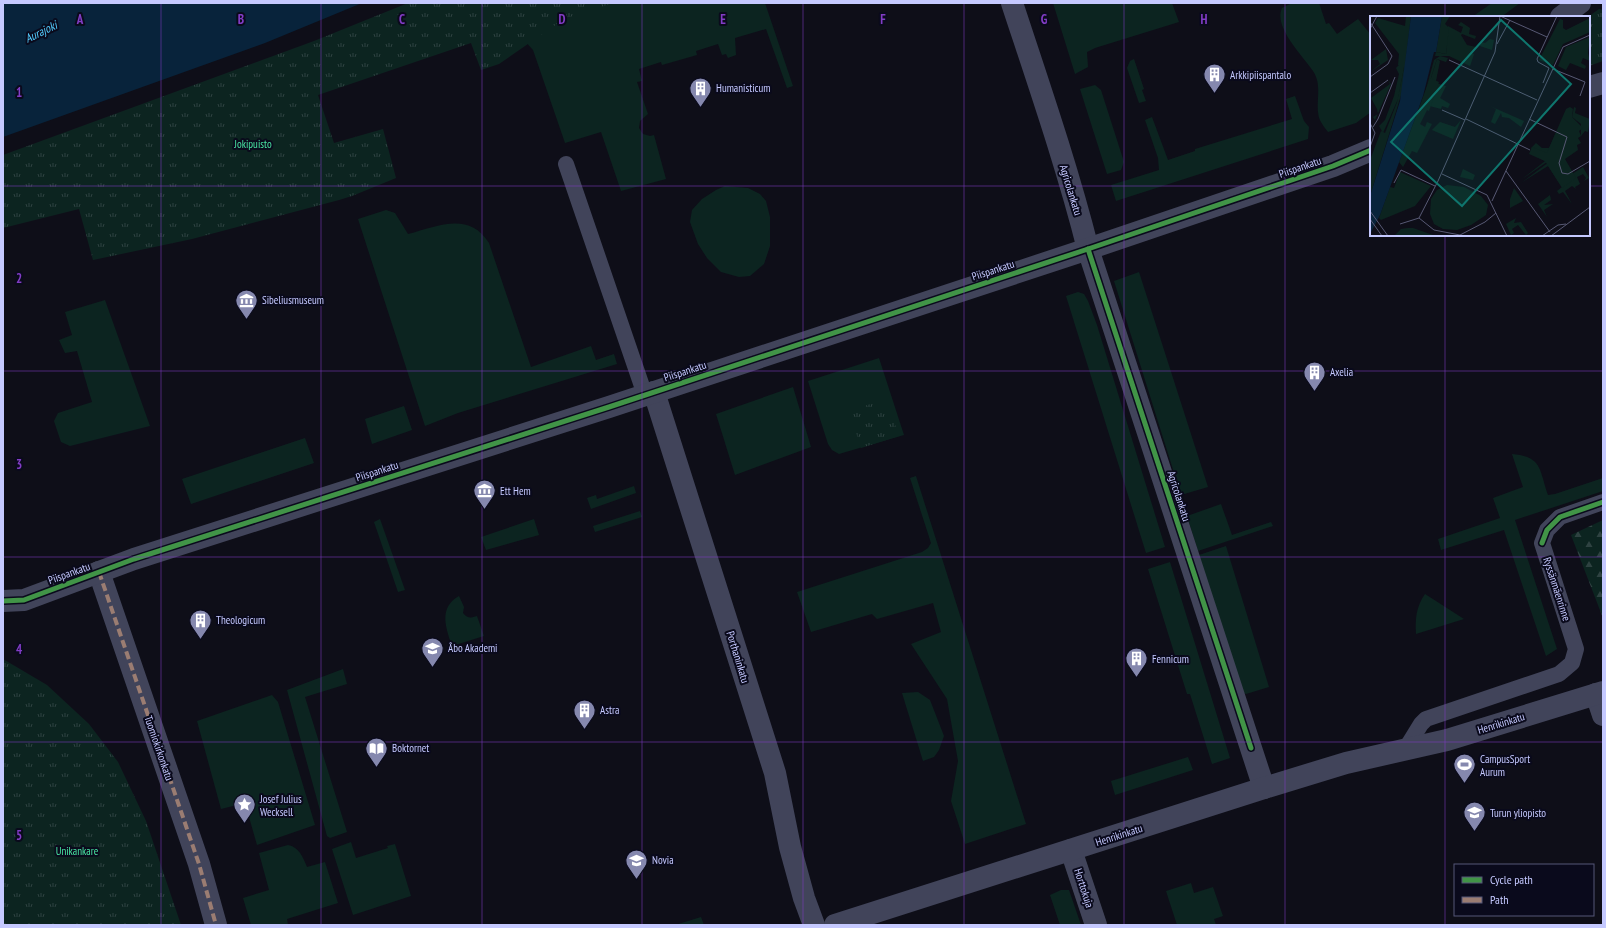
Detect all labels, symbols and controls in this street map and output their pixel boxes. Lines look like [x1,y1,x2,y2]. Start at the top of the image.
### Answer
text: A [76,11,84,28]
text: B [238,11,244,28]
text: C [399,11,405,28]
text: D [559,11,566,28]
text: E [720,11,726,28]
text: F [880,11,886,28]
text: G [1041,11,1048,28]
text: H [1201,11,1208,28]
inset map [1370,16,1590,236]
water label: Aurajoki [22,17,61,46]
building icon: Arkkipiispantalo [1201,62,1227,95]
place label: Arkkipiispantalo [1230,68,1291,82]
building icon: Humanisticum [688,75,714,108]
place label: Humanisticum [716,81,770,95]
text: 1 [16,84,22,101]
park label: Jokipuisto [233,137,272,151]
street label: Piispankatu [1277,153,1323,181]
street label: Agricolankatu [1057,163,1085,217]
street label: Piispankatu [970,256,1016,283]
text: 2 [16,270,22,287]
museum icon: Sibeliusmuseum [233,287,259,320]
place label: Sibeliusmuseum [262,293,324,307]
street label: Piispankatu [662,357,708,384]
building icon: Axelia [1302,359,1328,392]
place label: Axelia [1330,365,1353,379]
text: 3 [16,456,22,473]
street label: Piispankatu [354,457,400,484]
street label: Agricolankatu [1164,469,1194,523]
museum icon: Ett Hem [472,478,498,511]
place label: Ett Hem [500,484,531,498]
street label: Ryssänmäenrinne [1540,555,1574,623]
street label: Piispankatu [46,559,92,587]
building icon: Theologicum [188,607,214,640]
place label: Theologicum [216,613,265,627]
street label: Porthaninkatu [723,629,753,685]
school or university icon: Åbo Akademi [420,635,446,668]
text: 4 [16,641,23,658]
place label: Åbo Akademi [448,641,498,655]
building icon: Fennicum [1124,646,1150,679]
place label: Fennicum [1152,652,1189,666]
building icon: Astra [572,697,598,730]
place label: Astra [600,703,619,717]
street label: Henrikinkatu [1476,709,1527,737]
street label: Tuomiokirkonkatu [141,714,177,782]
library icon: Boktornet [363,735,389,768]
place label: Boktornet [392,741,429,755]
sports icon: CampusSport Aurum [1451,752,1477,785]
place label: CampusSport Aurum [1480,752,1530,779]
place icon: Josef Julius Wecksell [231,792,257,825]
place label: Josef Julius Wecksell [259,792,302,819]
school or university icon: Turun yliopisto [1461,800,1487,833]
place label: Turun yliopisto [1490,806,1546,820]
street label: Henrikinkatu [1094,821,1144,849]
text: 5 [16,827,22,844]
park label: Unikankare [56,844,99,858]
school or university icon: Novia [623,847,649,880]
place label: Novia [652,853,674,867]
legend [1454,864,1594,916]
street label: Horttokuja [1071,867,1097,909]
text: Cycle path [1490,872,1533,887]
text: Path [1490,892,1508,907]

